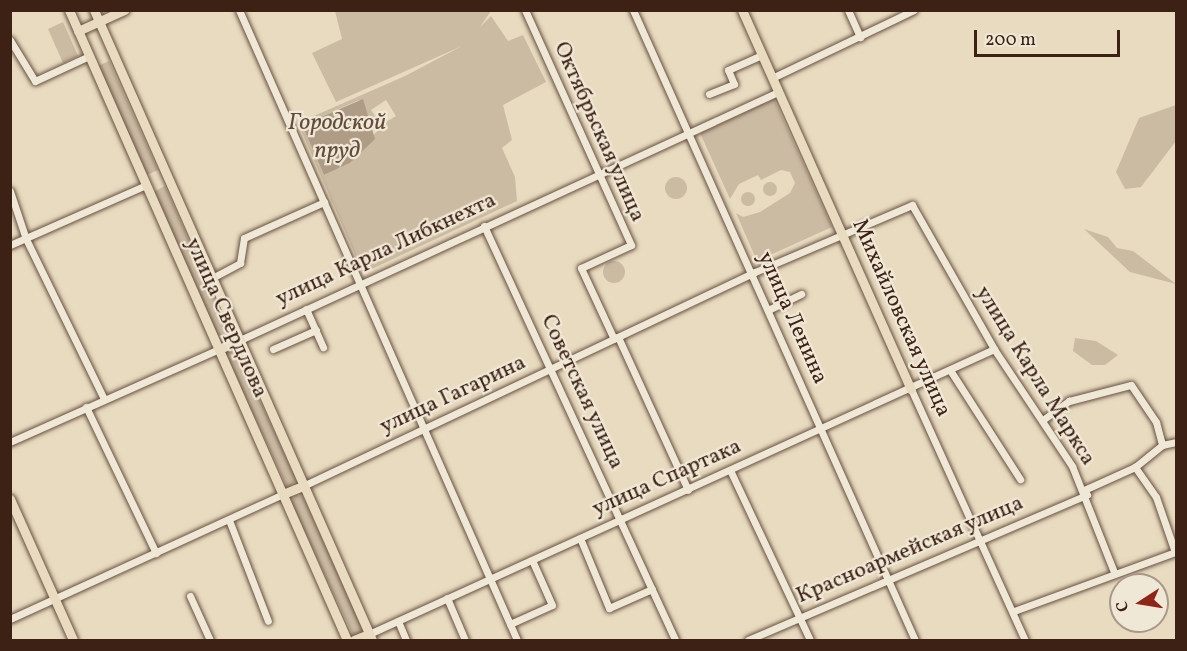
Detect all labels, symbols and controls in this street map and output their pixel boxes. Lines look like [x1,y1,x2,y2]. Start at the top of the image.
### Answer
scale bar [977,18,1122,56]
text: 200 m [985,28,1036,53]
street label: Октябрьская улица [547,38,651,226]
water label: Городской пруд [288,110,386,166]
street label: улица Карла Либкнехта [272,187,500,313]
street label: Михайловская улица [845,215,957,421]
street label: улица Свердлова [179,234,273,402]
street label: улица Ленина [751,248,833,388]
street label: улица Карла Маркса [969,281,1101,471]
street label: Советская улица [534,310,630,474]
street label: улица Гагарина [376,350,530,440]
street label: улица Спартака [588,433,746,523]
street label: Красноармейская улица [792,490,1028,610]
north arrow [1109,573,1169,633]
text: С [1112,599,1135,614]

